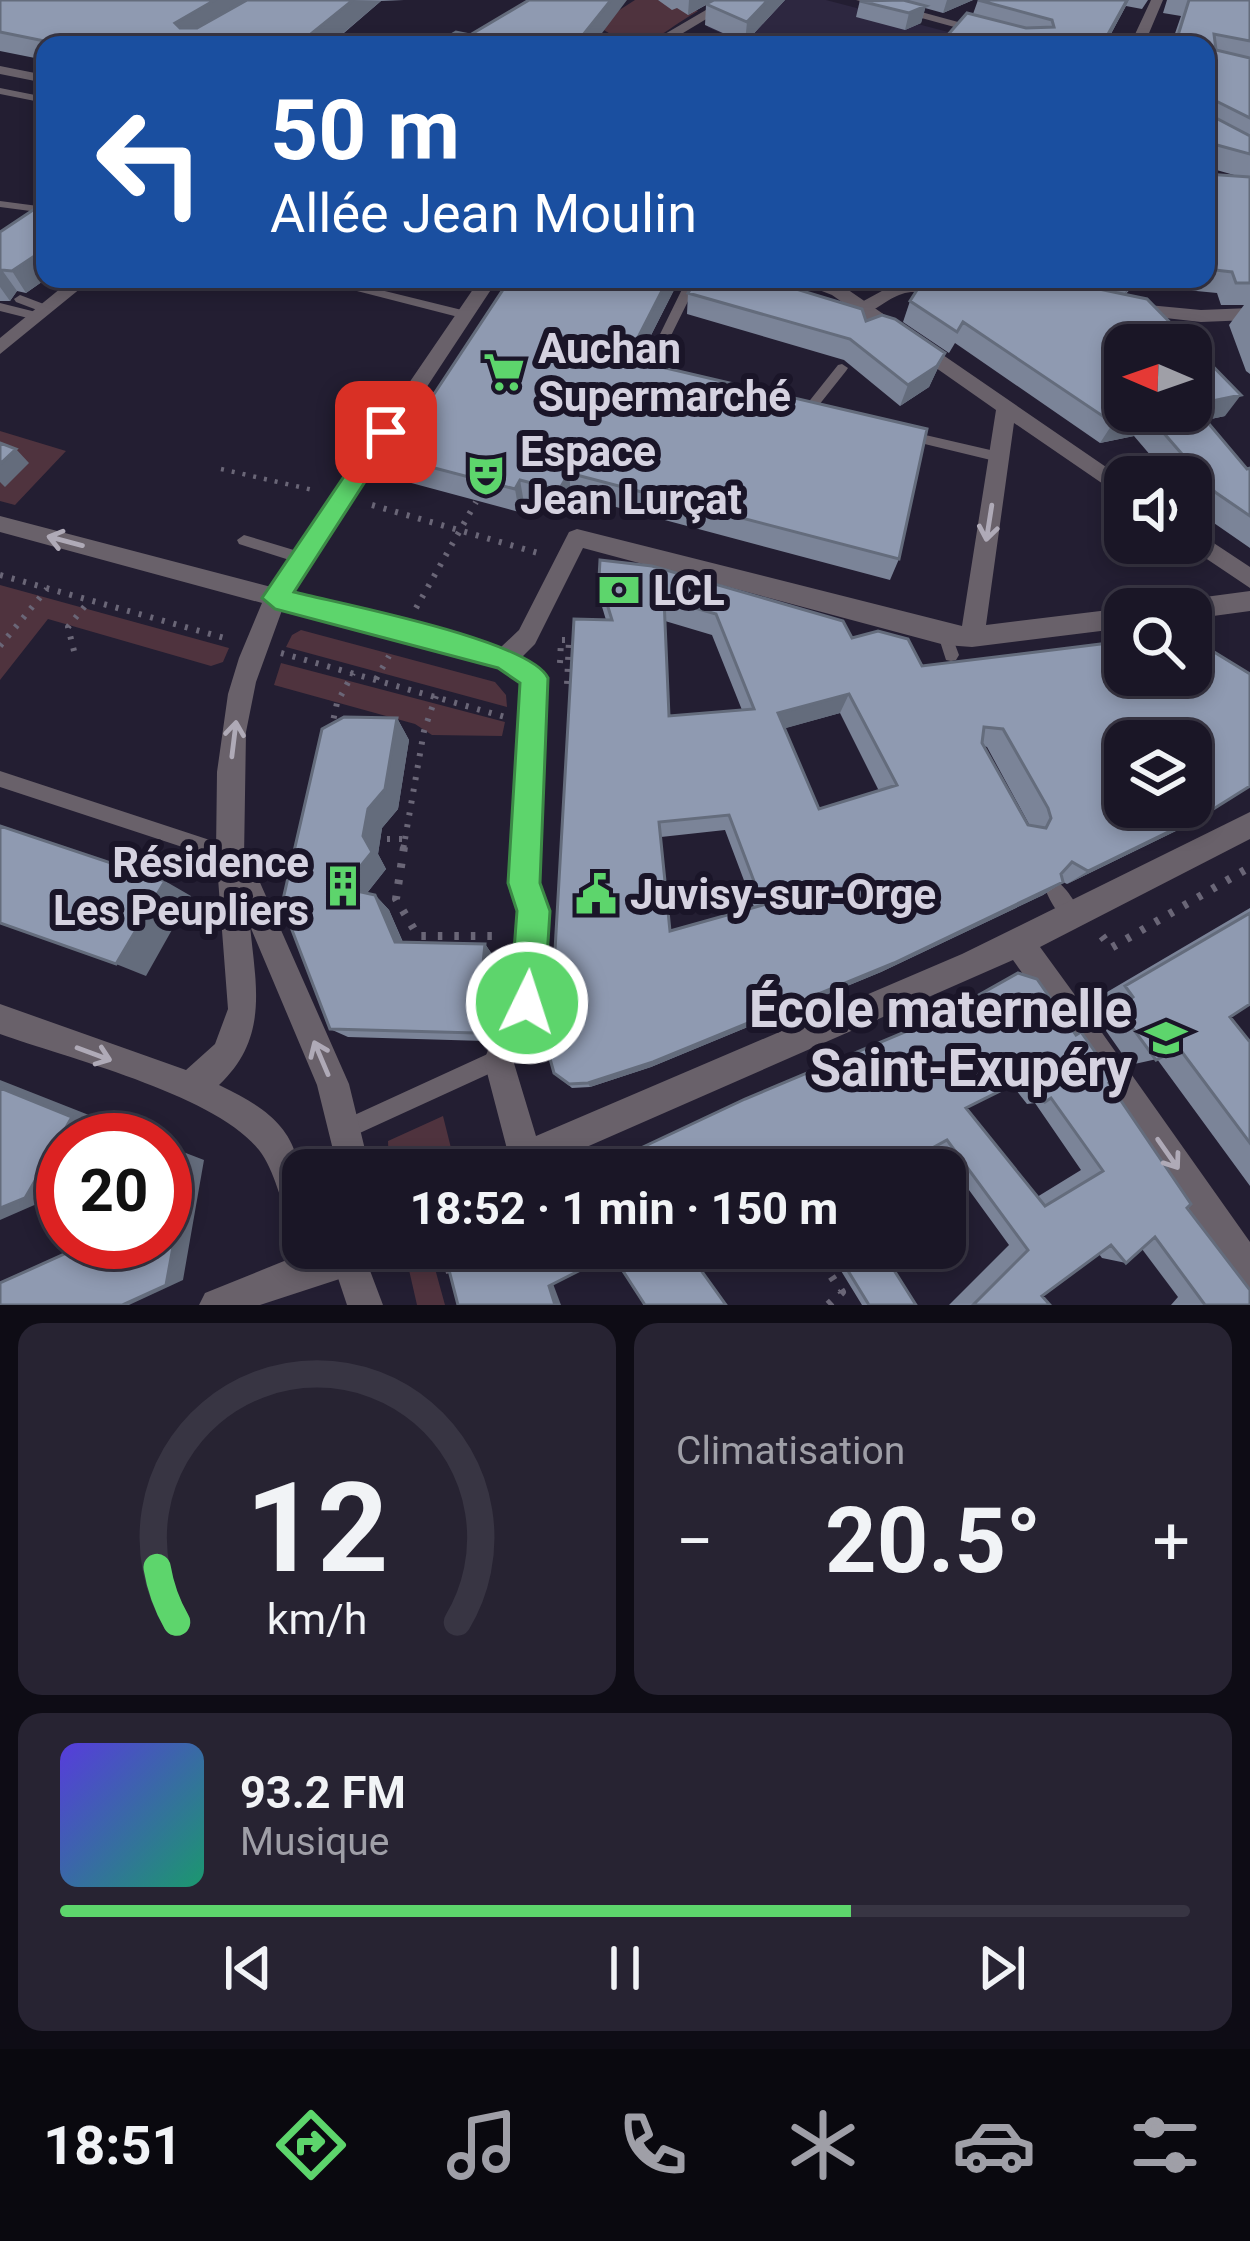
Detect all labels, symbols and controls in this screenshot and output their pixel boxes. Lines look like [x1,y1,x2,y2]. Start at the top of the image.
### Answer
text: 50 m [270,81,460,180]
icon: left [72,84,228,240]
text: Allée Jean Moulin [270,182,697,245]
place label: Auchan Supermarché [538,324,791,421]
north arrow [1104,324,1212,432]
map controls [1104,324,1212,828]
supermarket icon: Auchan Supermarché [481,349,527,395]
pin [335,381,437,483]
icon: arrive [353,399,419,465]
place label: Espace Jean Lurçat [520,427,742,524]
theatre icon: Espace Jean Lurçat [463,452,509,498]
button: sound [1104,456,1212,564]
one-way arrow [976,502,999,541]
one-way arrow [47,529,85,551]
place label: LCL [653,566,725,615]
bank icon: LCL [596,567,642,613]
button: search [1104,588,1212,696]
one-way arrow [223,720,246,759]
button: layers [1104,720,1212,828]
place label: Résidence Les Peupliers [53,838,309,935]
building icon: Résidence Les Peupliers [320,863,366,909]
place label: Juvisy-sur-Orge [630,870,936,919]
public building icon: Juvisy-sur-Orge [573,871,619,917]
position arrow [464,940,590,1066]
place label: École maternelle Saint-Exupéry [749,980,1132,1098]
school or university icon: École maternelle Saint-Exupéry [1143,1015,1189,1061]
one-way arrow [309,1041,331,1077]
one-way arrow [75,1045,112,1066]
speed limit sign: 20 [36,1113,192,1269]
one-way arrow [1155,1137,1180,1170]
text: 18:52 · 1 min · 150 m [410,1182,838,1235]
text: Climatisation [676,1428,905,1474]
text: 12 [245,1455,389,1601]
text: 20.5° [825,1489,1041,1594]
text: − [676,1503,714,1580]
text: + [1153,1503,1190,1580]
text: km/h [267,1594,367,1644]
text: 93.2 FM [240,1766,406,1819]
text: Musique [240,1819,390,1865]
icon: previous [215,1935,281,2001]
icon: pause [592,1935,658,2001]
icon: next [969,1935,1035,2001]
icon: directions [269,2103,353,2187]
icon: music [440,2103,524,2187]
icon: phone [611,2103,695,2187]
icon: climate [781,2103,865,2187]
icon: car [952,2103,1036,2187]
icon: filters [1123,2103,1207,2187]
text: 18:51 [43,2114,182,2177]

